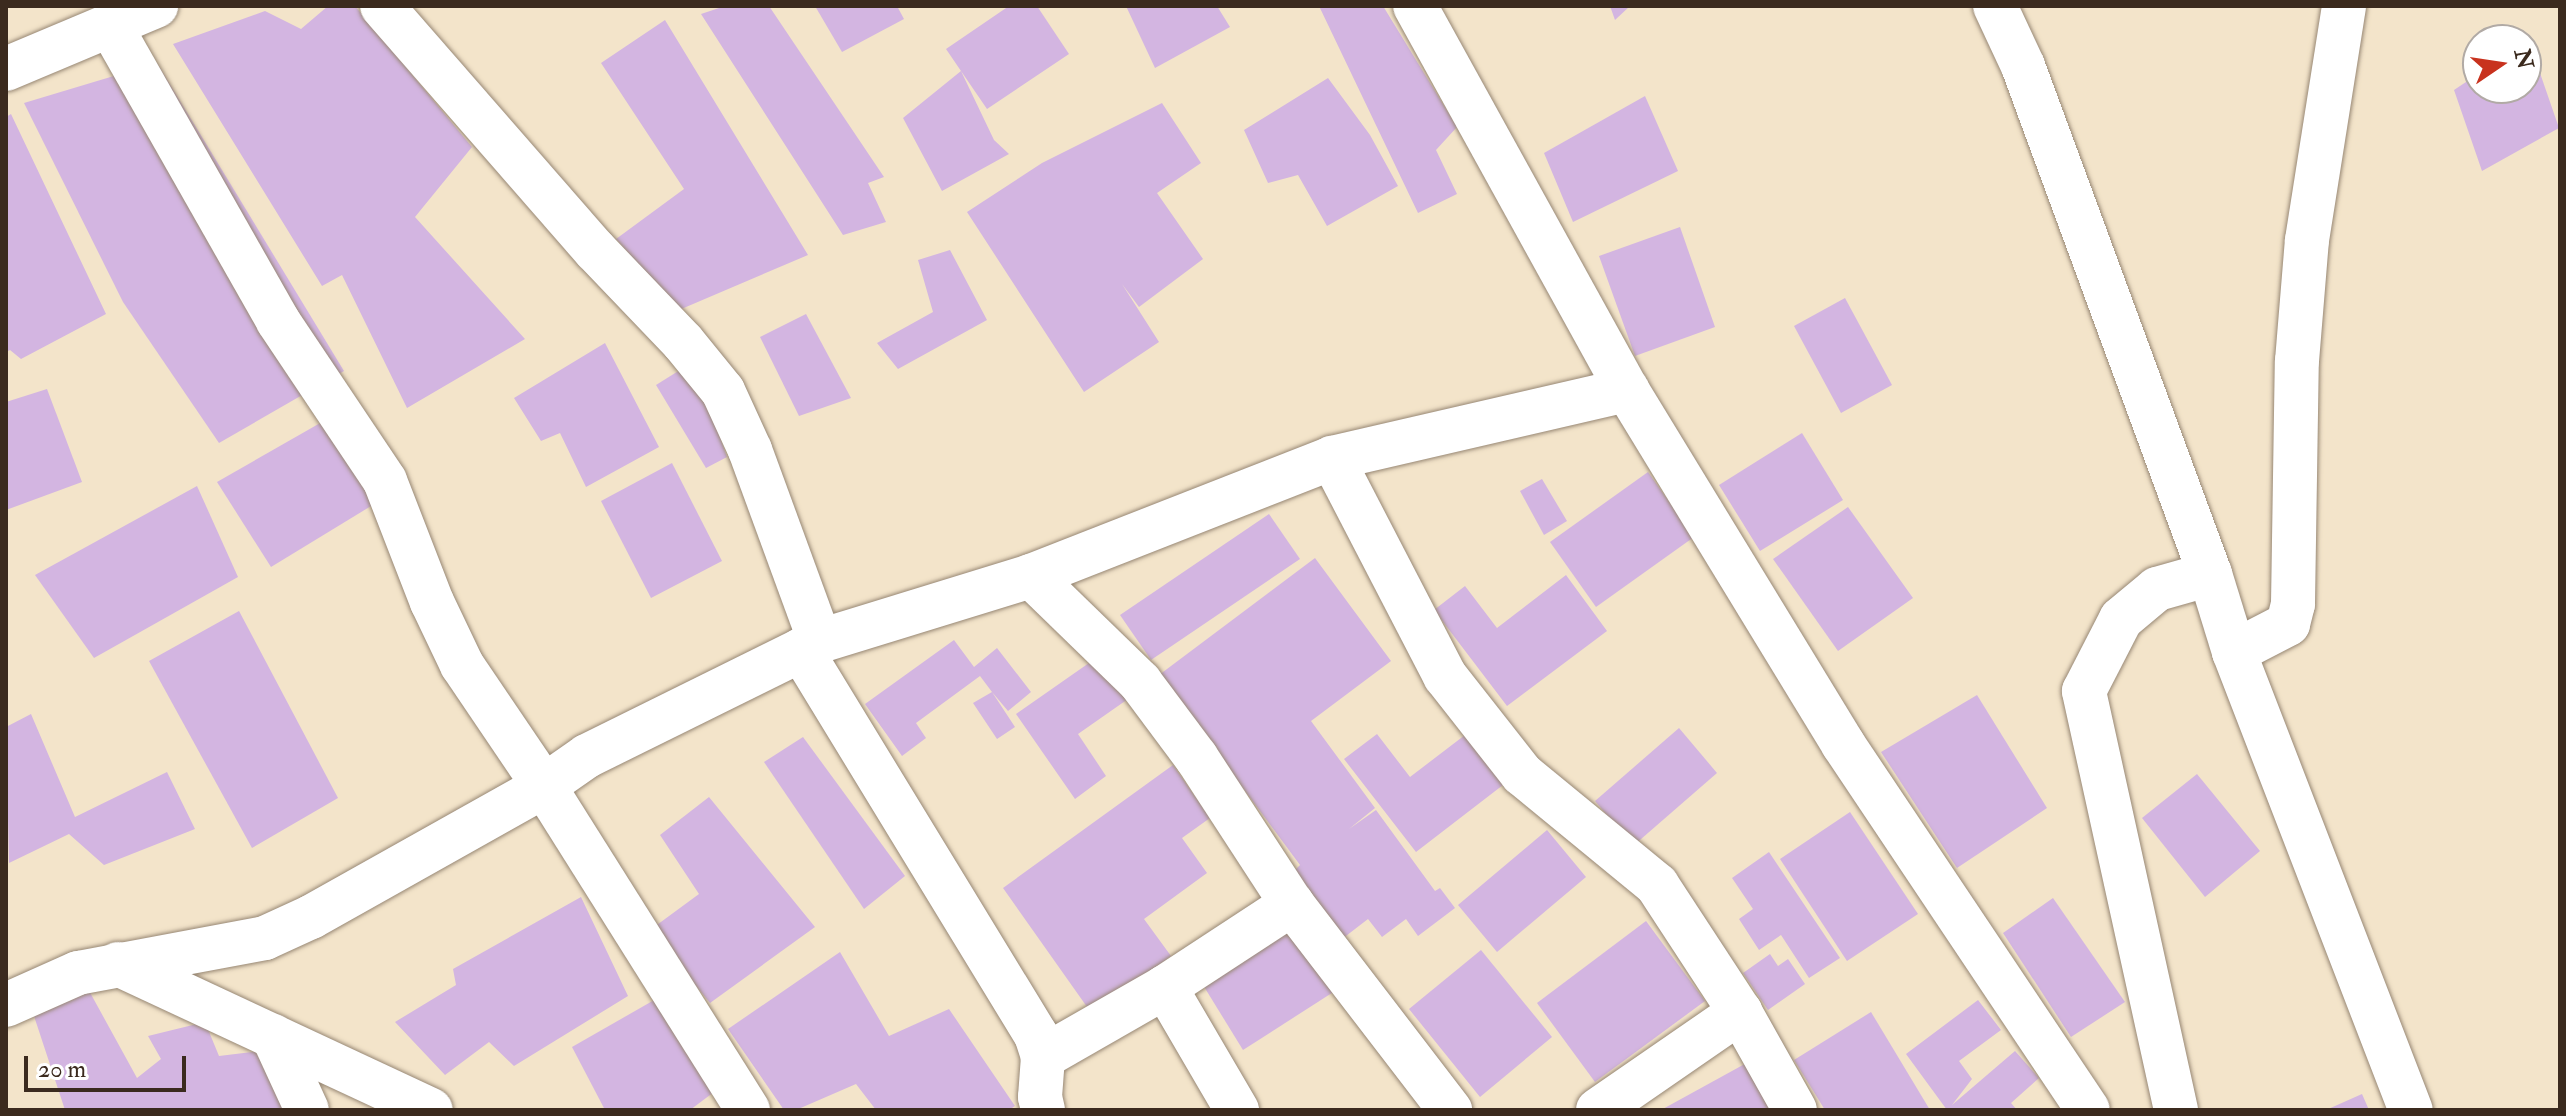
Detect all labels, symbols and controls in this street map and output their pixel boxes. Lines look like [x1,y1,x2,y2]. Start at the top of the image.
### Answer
north arrow [2462,24,2542,104]
text: N [2508,46,2539,72]
scale bar [28,1040,190,1090]
text: 20 m [38,1054,86,1085]

